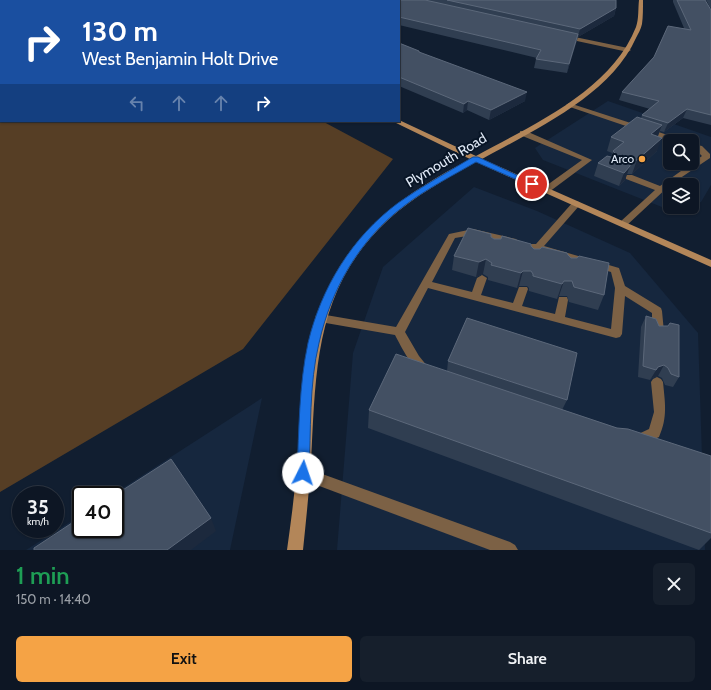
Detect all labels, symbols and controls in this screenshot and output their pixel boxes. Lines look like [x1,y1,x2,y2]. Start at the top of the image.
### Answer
text: 130 m [82,14,158,48]
icon: right [16,16,68,68]
text: West Benjamin Holt Drive [82,48,278,70]
icon: left [126,92,148,114]
icon: ahead [168,92,190,114]
icon: ahead [210,92,232,114]
icon: right [252,92,274,114]
street label: Plymouth Road [402,129,490,191]
map controls [663,134,699,214]
button: search [663,134,699,170]
place label: Arco [611,151,634,166]
marker: Arco [637,154,647,164]
pin [515,167,549,201]
icon: arrive [521,173,543,195]
button: layers [663,178,699,214]
position arrow [282,452,324,494]
speed limit sign: 40 [72,486,124,538]
text: 35 [27,495,49,519]
text: km/h [27,515,49,528]
text: 1 min [16,561,70,590]
button: close [653,563,695,605]
text: 150 m · 14:40 [16,591,91,607]
button: Exit [16,636,352,682]
button: Share [360,636,695,682]

